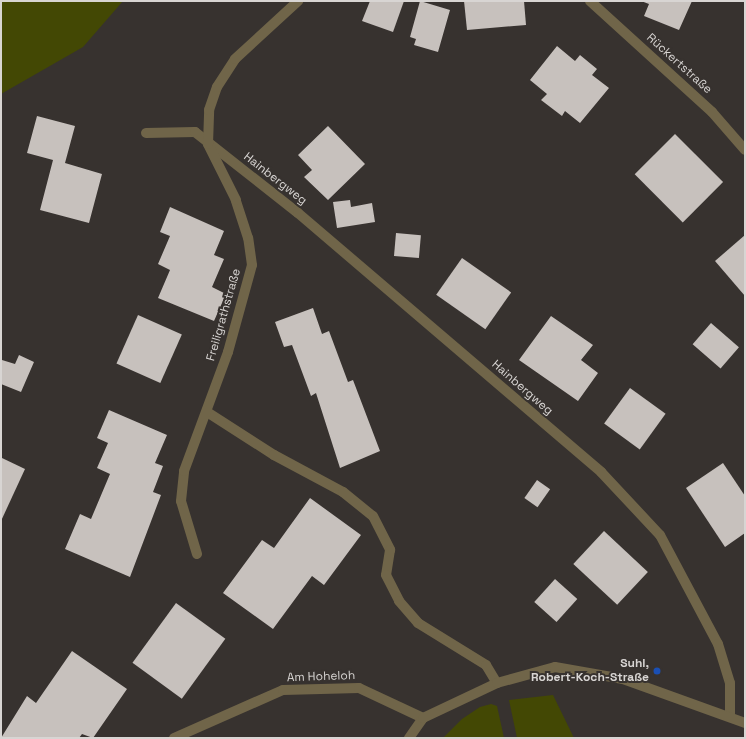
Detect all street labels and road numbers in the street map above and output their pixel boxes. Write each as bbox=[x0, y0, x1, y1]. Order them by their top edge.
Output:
street label: Rückertstraße bbox=[643, 31, 715, 97]
street label: Hainbergweg bbox=[241, 150, 309, 208]
street label: Freiligrathstraße bbox=[204, 267, 244, 363]
street label: Hainbergweg bbox=[489, 358, 555, 418]
street label: Am Hoheloh bbox=[287, 669, 355, 685]

